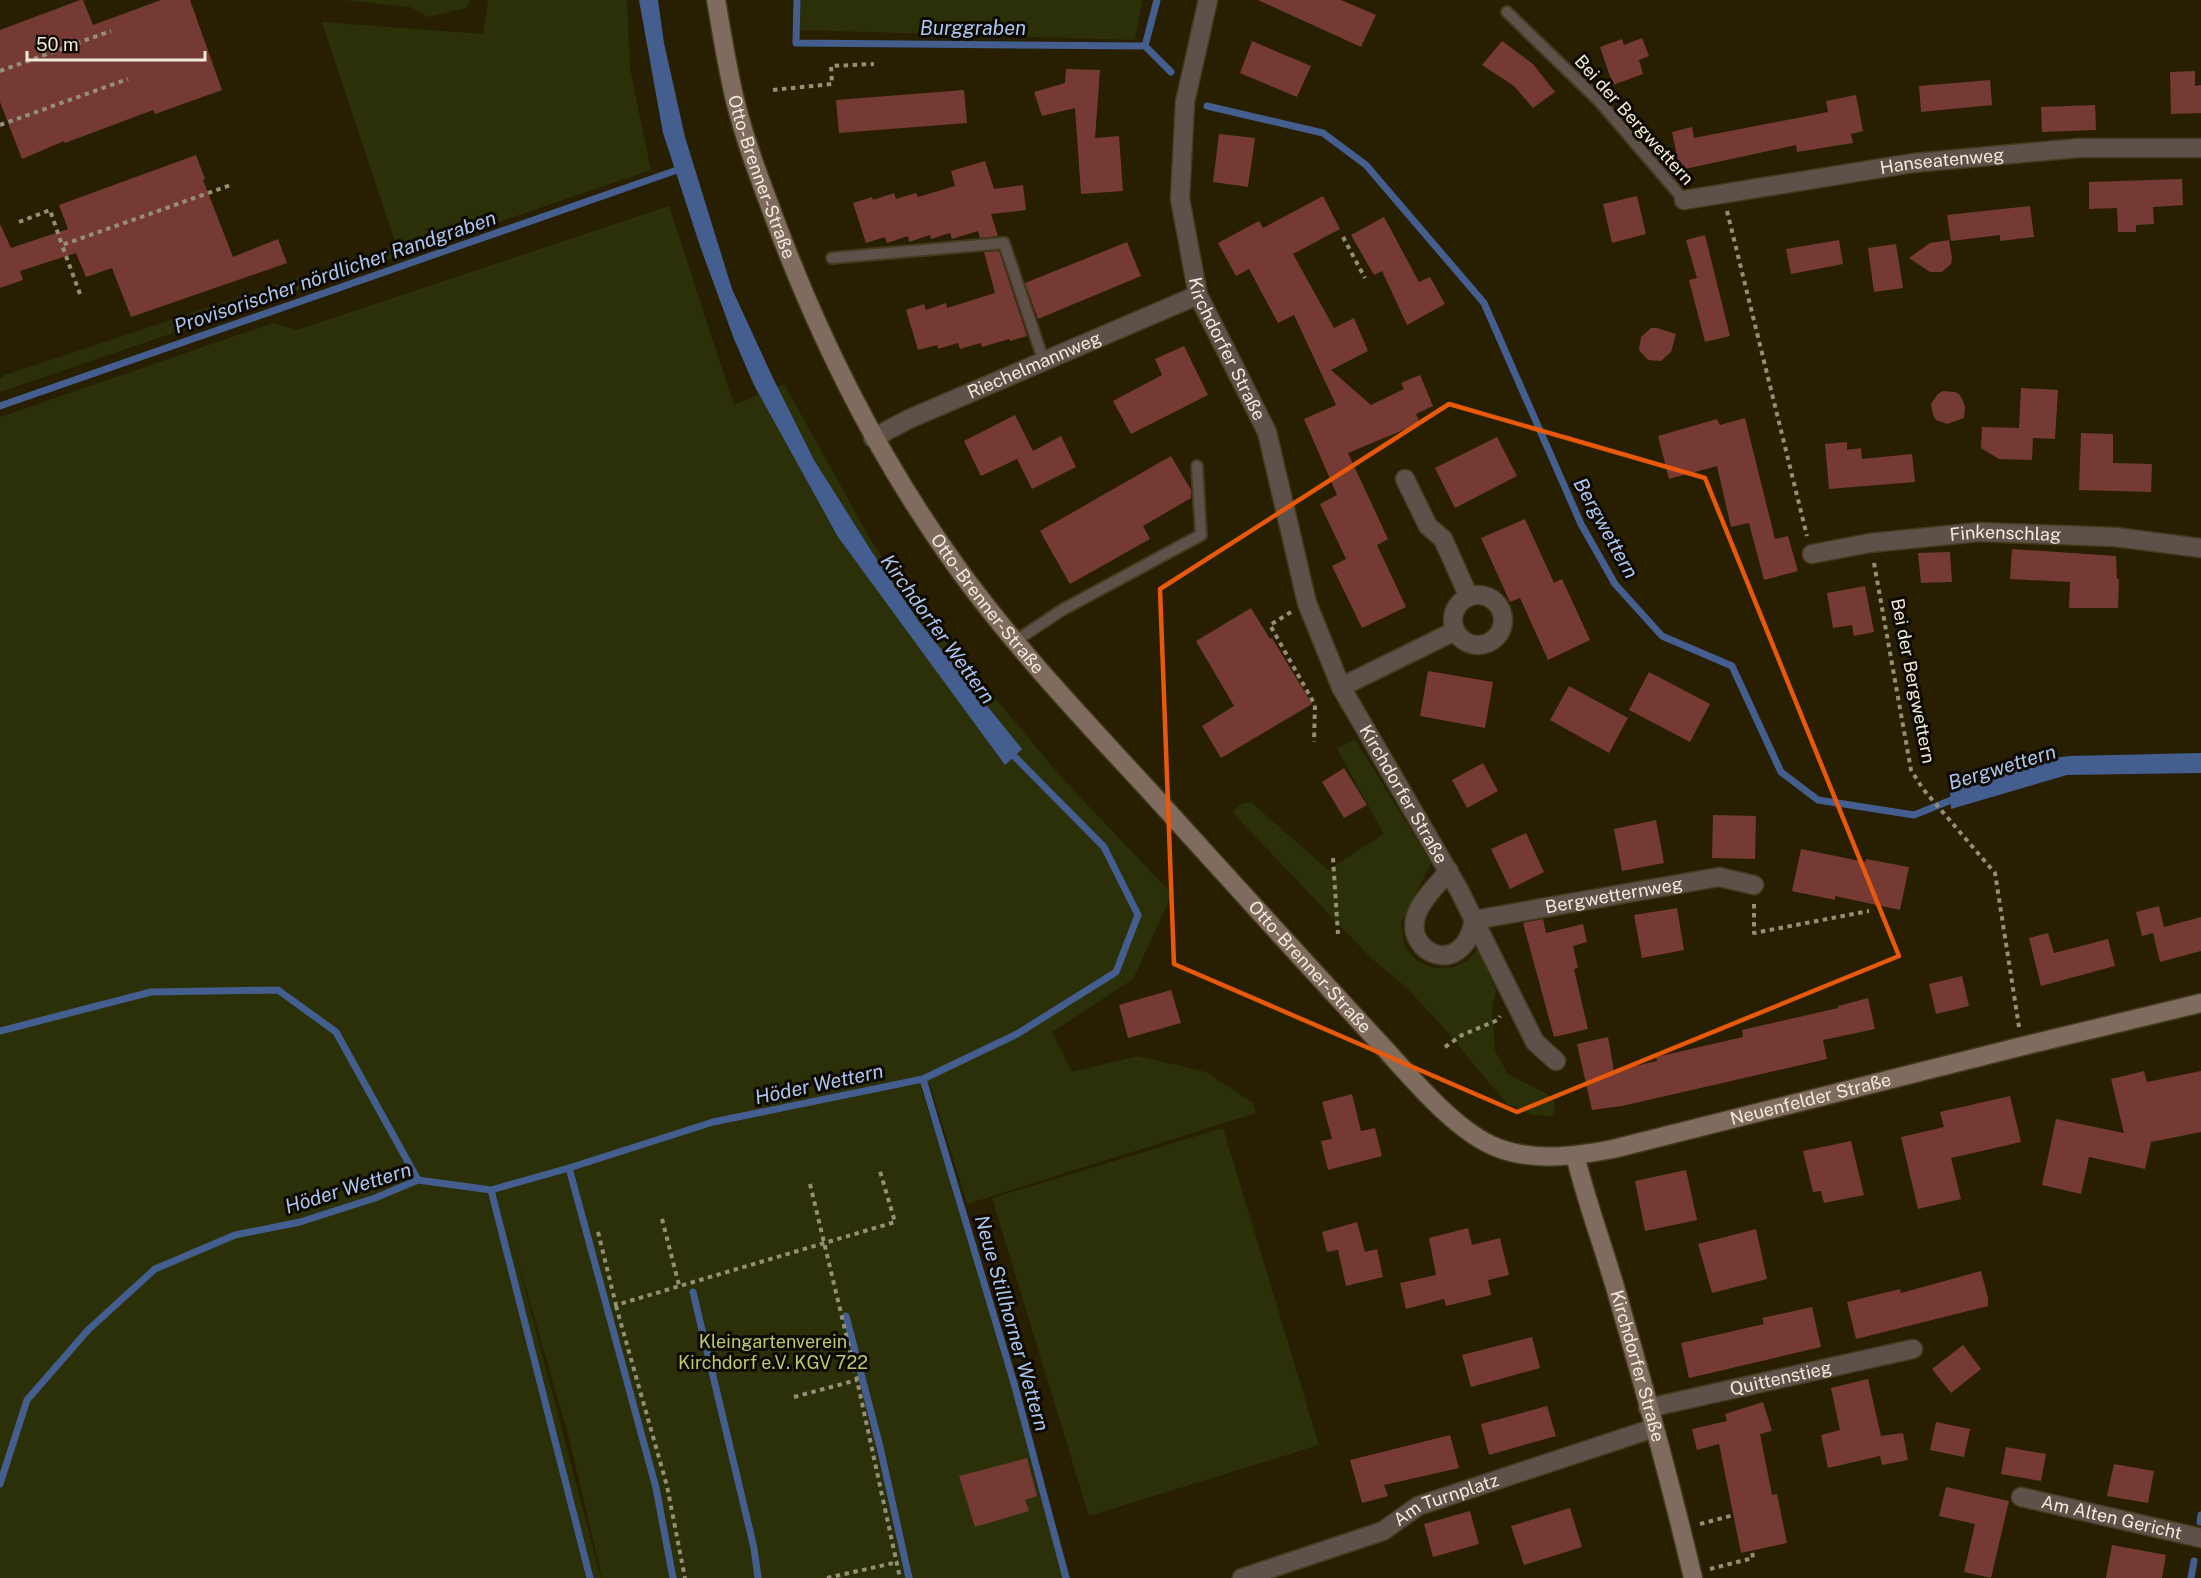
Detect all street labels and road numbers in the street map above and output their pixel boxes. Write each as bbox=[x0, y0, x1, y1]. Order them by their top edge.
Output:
street label: Bei der Bergwettern bbox=[1570, 50, 1698, 189]
street label: Otto-Brenner-Straße bbox=[724, 93, 800, 262]
street label: Hanseatenweg bbox=[1878, 144, 2005, 178]
street label: Kirchdorfer Straße bbox=[1185, 275, 1270, 424]
street label: Riechelmannweg bbox=[964, 327, 1104, 403]
street label: Finkenschlag bbox=[1949, 521, 2062, 545]
street label: Otto-Brenner-Straße bbox=[927, 529, 1049, 678]
street label: Bei der Bergwettern bbox=[1887, 597, 1940, 765]
street label: Kirchdorfer Straße bbox=[1355, 721, 1452, 867]
street label: Bergwetternweg bbox=[1543, 873, 1684, 917]
street label: Otto-Brenner-Straße bbox=[1244, 896, 1376, 1037]
street label: Neuenfelder Straße bbox=[1728, 1069, 1893, 1129]
street label: Kirchdorfer Straße bbox=[1606, 1287, 1669, 1444]
street label: Quittenstieg bbox=[1728, 1356, 1834, 1399]
street label: Am Turnplatz bbox=[1389, 1469, 1501, 1530]
street label: Am Alten Gericht bbox=[2039, 1491, 2184, 1543]

